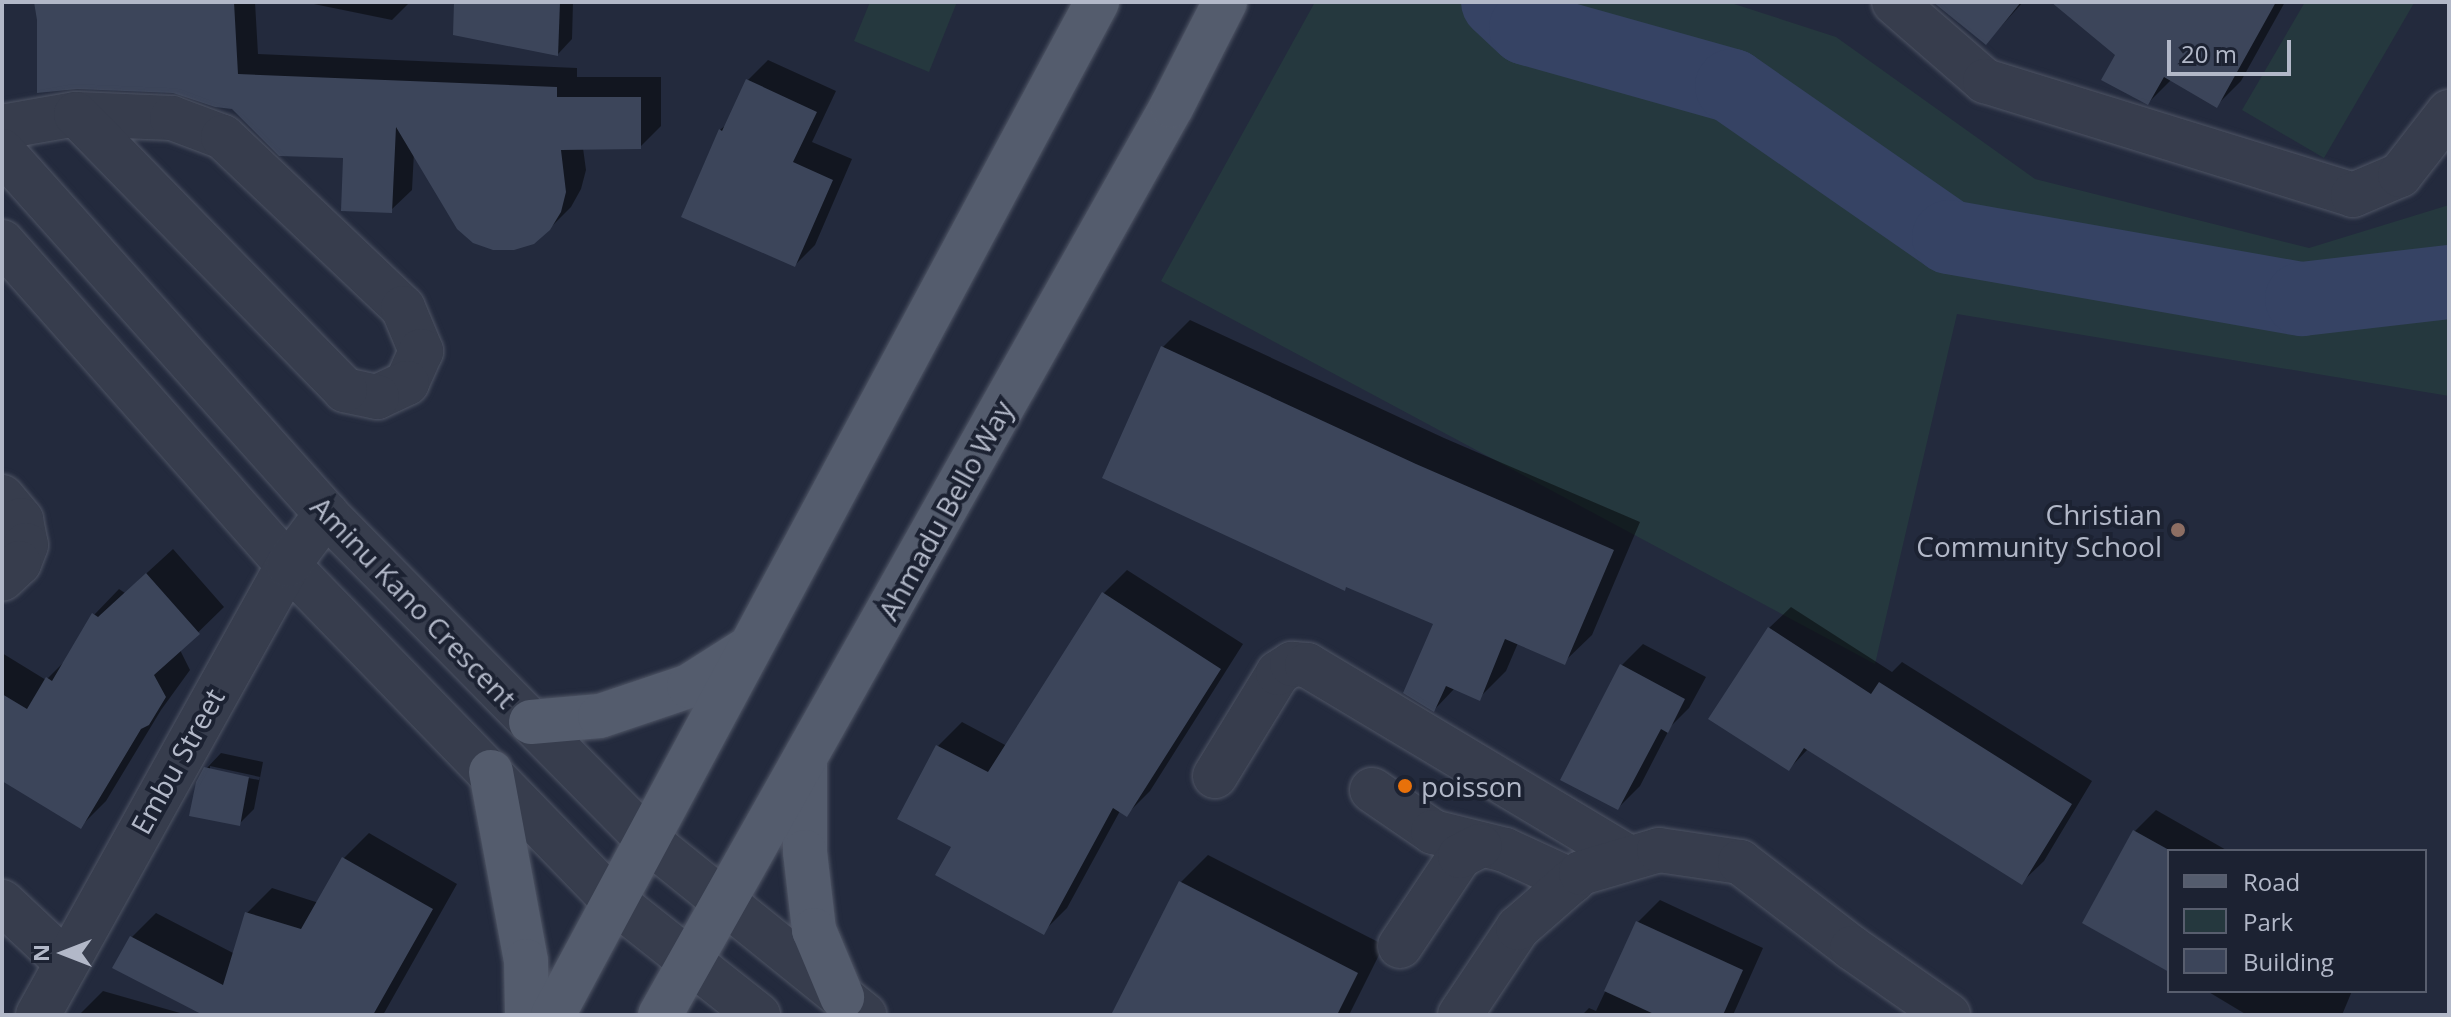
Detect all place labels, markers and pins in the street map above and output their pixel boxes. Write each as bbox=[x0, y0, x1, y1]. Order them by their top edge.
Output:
place label: Christian Community School bbox=[1916, 497, 2162, 563]
marker: Christian Community School bbox=[2169, 521, 2187, 539]
place label: poisson bbox=[1421, 769, 1523, 803]
marker: poisson bbox=[1396, 777, 1414, 795]

